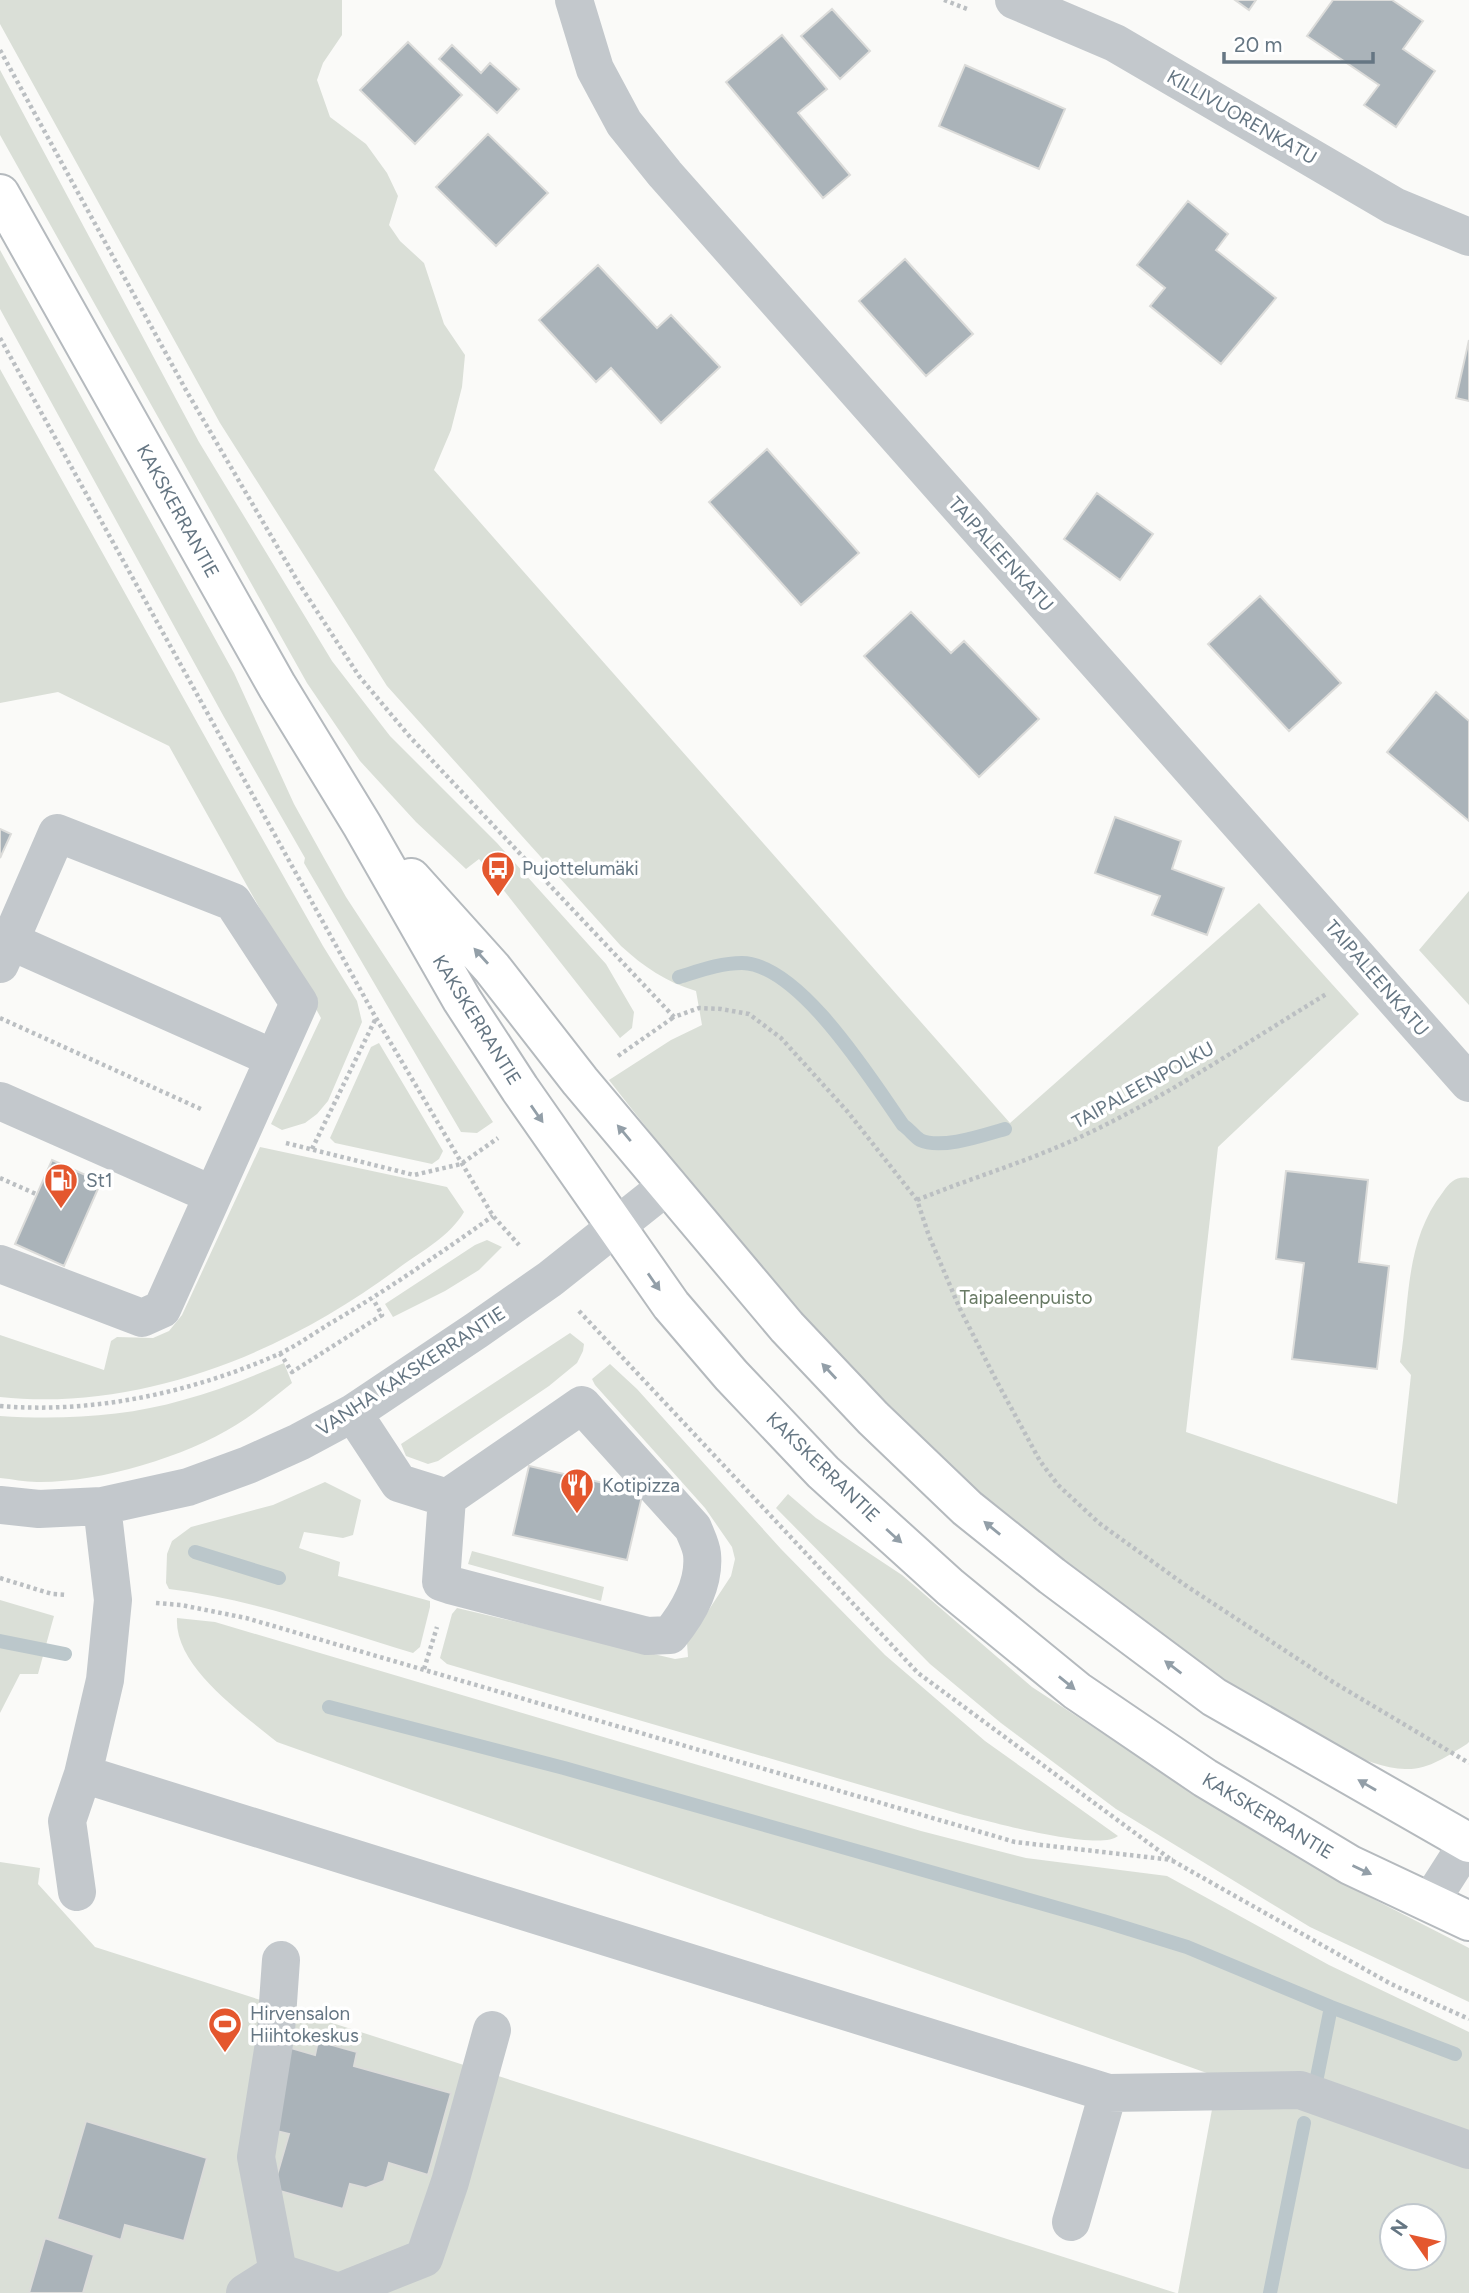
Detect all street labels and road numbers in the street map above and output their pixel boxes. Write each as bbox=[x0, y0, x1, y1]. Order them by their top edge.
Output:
street label: KILLIVUORENKATU bbox=[1163, 65, 1321, 169]
street label: KAKSKERRANTIE bbox=[132, 440, 224, 582]
street label: TAIPALEENKATU bbox=[944, 492, 1058, 616]
street label: TAIPALEENKATU bbox=[1320, 915, 1434, 1041]
street label: KAKSKERRANTIE bbox=[428, 951, 526, 1089]
street label: TAIPALEENPOLKU bbox=[1068, 1036, 1218, 1134]
street label: VANHA KAKSKERRANTIE bbox=[312, 1301, 510, 1441]
street label: KAKSKERRANTIE bbox=[761, 1407, 885, 1527]
street label: KAKSKERRANTIE bbox=[1198, 1768, 1338, 1864]

